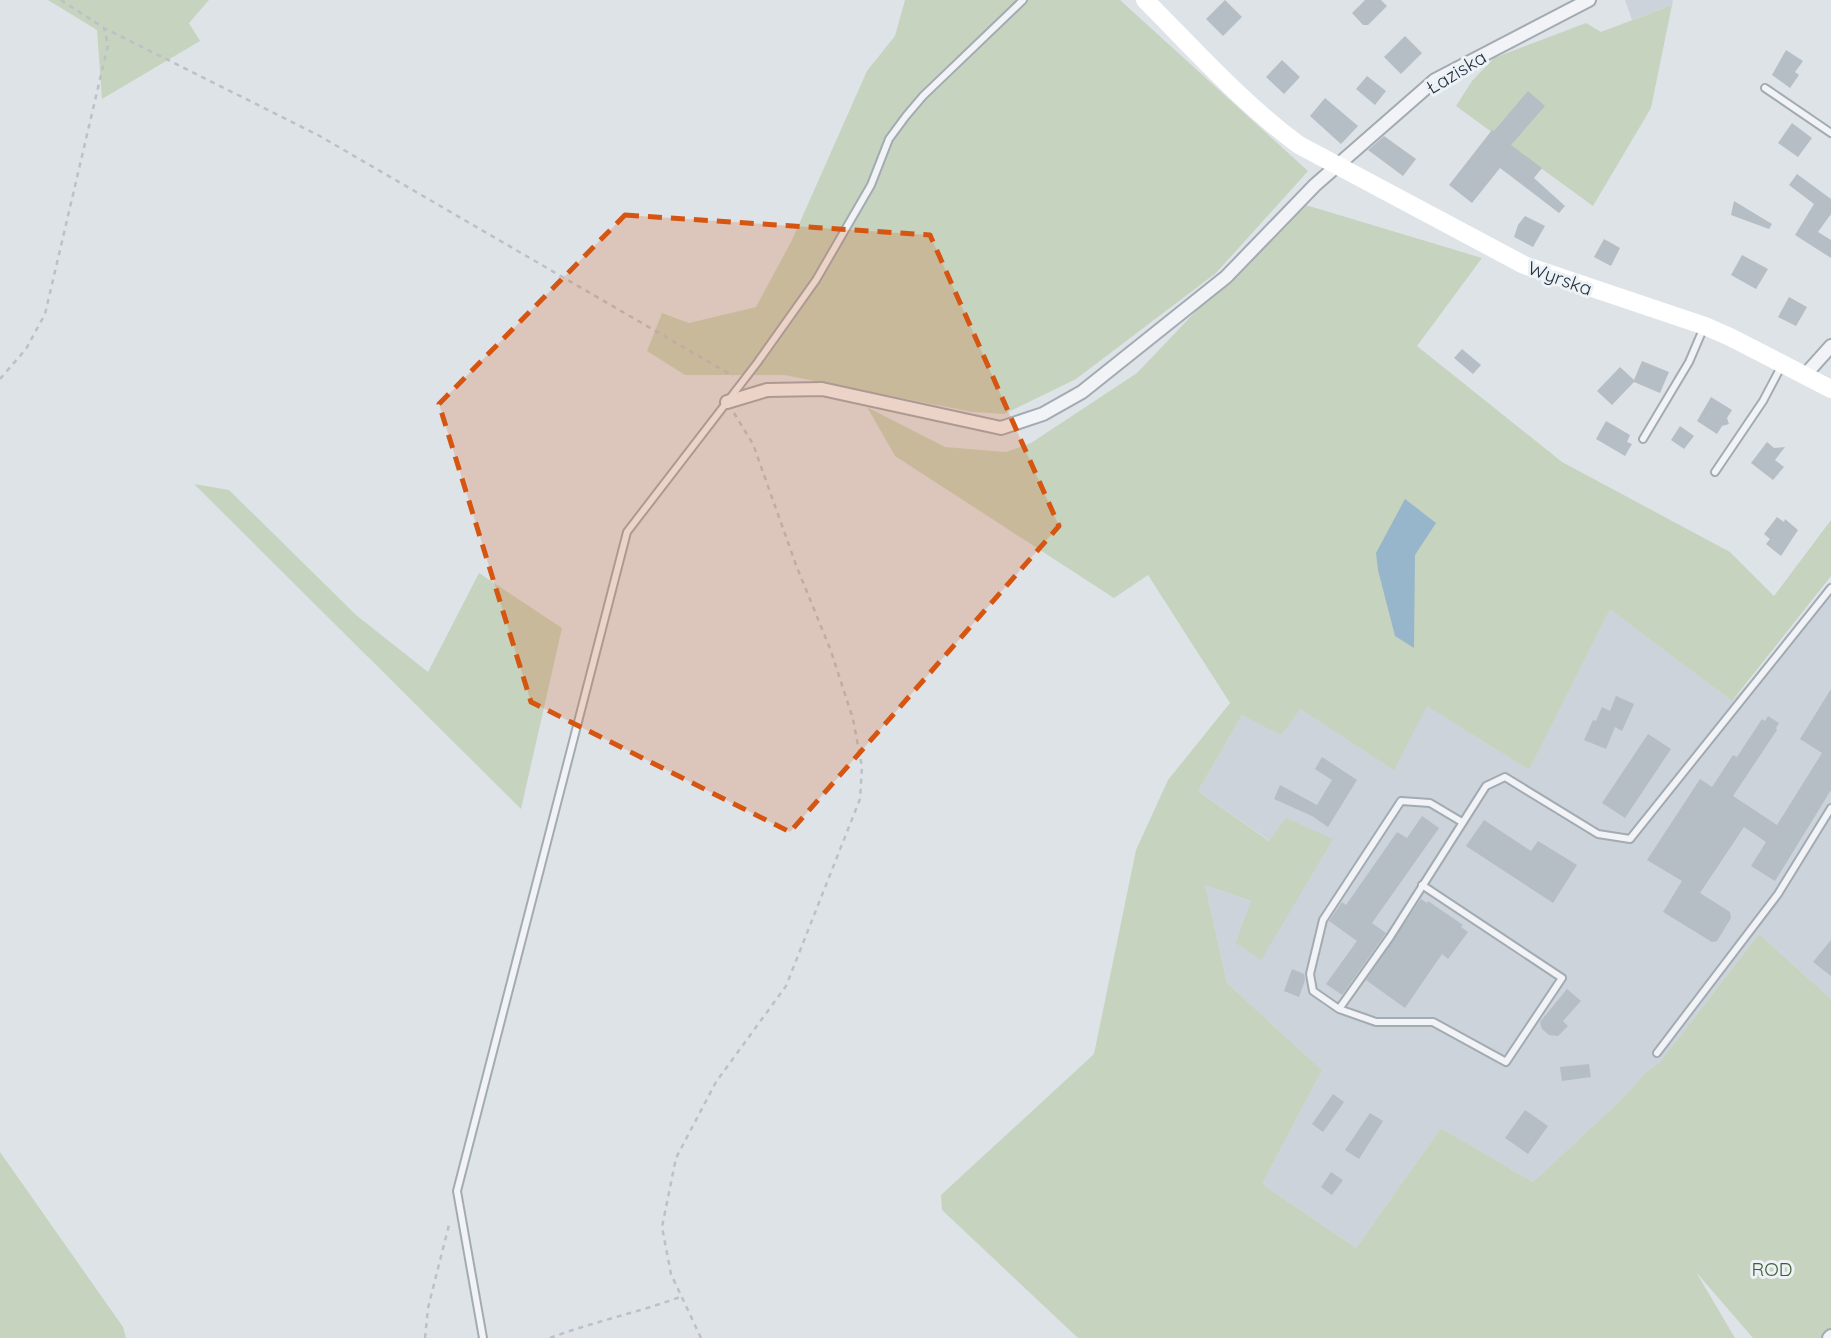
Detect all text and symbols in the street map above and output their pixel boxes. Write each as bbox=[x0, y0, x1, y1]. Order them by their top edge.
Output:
street label: Łaziska bbox=[1421, 45, 1491, 99]
street label: Wyrska bbox=[1524, 255, 1596, 301]
park label: ROD bbox=[1752, 1257, 1792, 1281]

